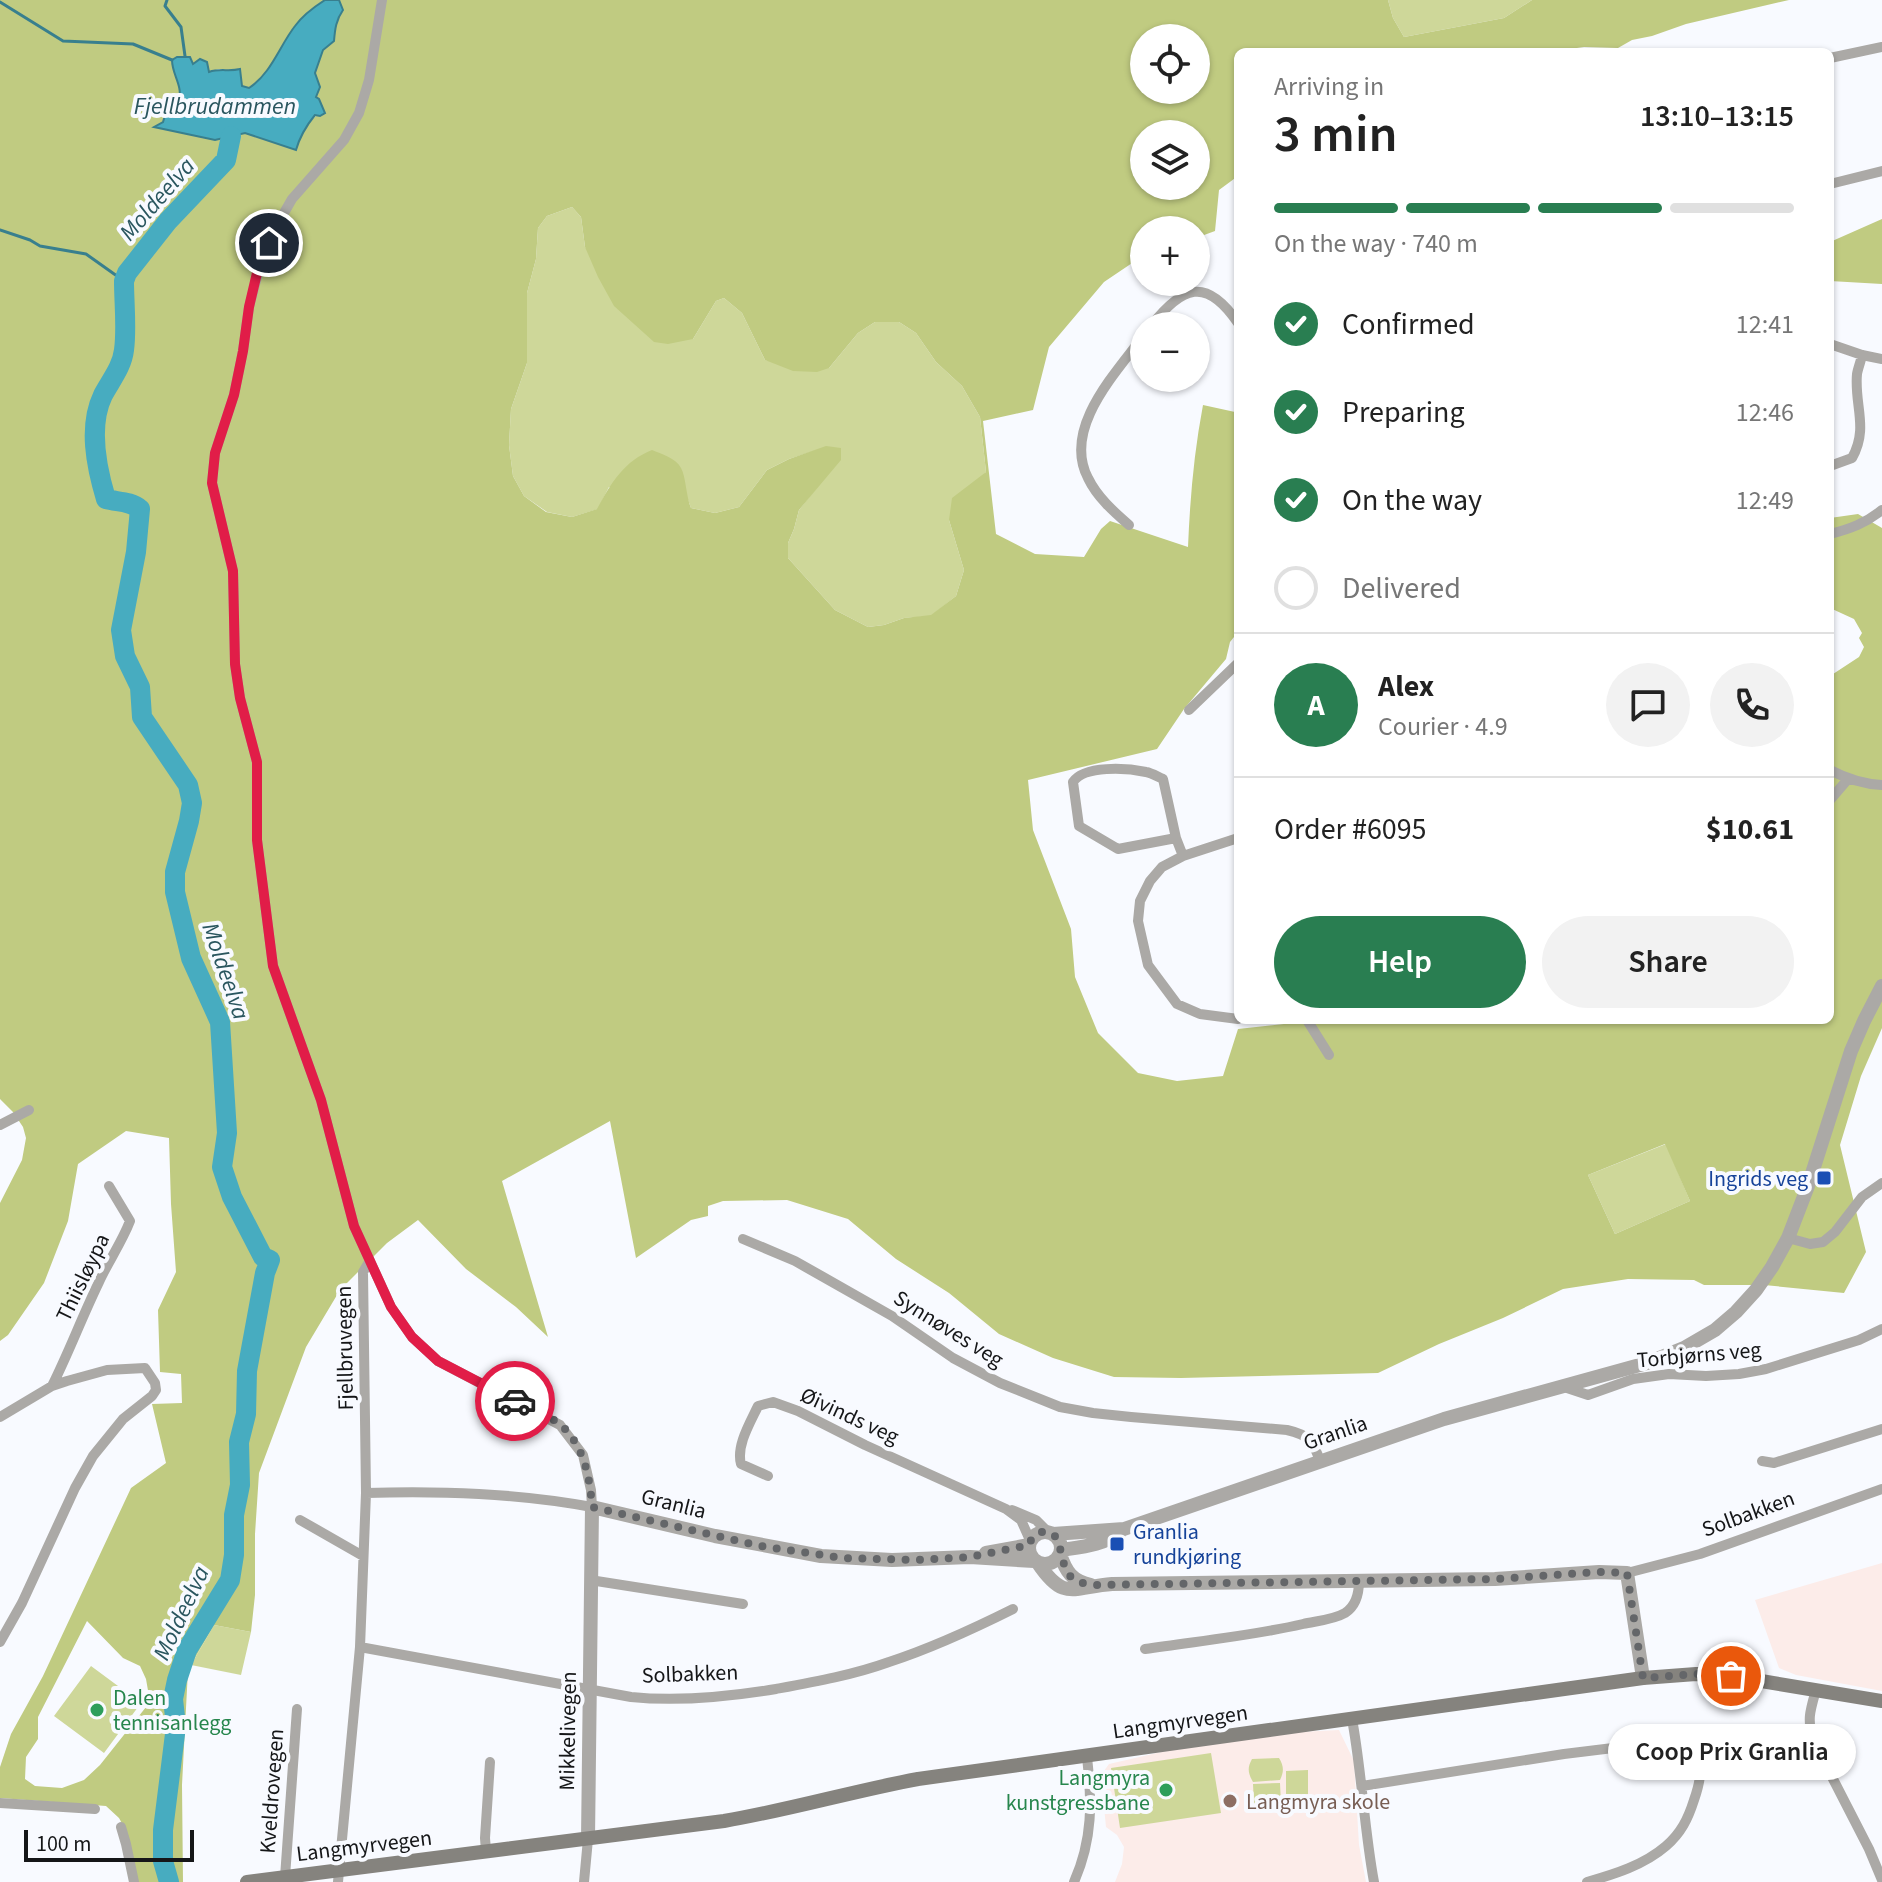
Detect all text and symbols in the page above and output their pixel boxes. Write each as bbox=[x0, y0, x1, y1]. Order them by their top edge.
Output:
map controls bbox=[1130, 24, 1210, 392]
button: locate bbox=[1130, 24, 1210, 104]
text: Arriving in bbox=[1274, 68, 1384, 105]
water label: Fjellbrudammen bbox=[134, 89, 296, 124]
text: 13:10–13:15 bbox=[1640, 95, 1794, 138]
text: 3 min bbox=[1274, 98, 1398, 172]
button: layers bbox=[1130, 120, 1210, 200]
water label: Moldeelva bbox=[111, 150, 204, 249]
pin bbox=[235, 209, 303, 277]
button: + bbox=[1130, 216, 1210, 296]
icon: home bbox=[247, 221, 291, 265]
text: On the way · 740 m bbox=[1274, 225, 1478, 262]
icon: check bbox=[1274, 302, 1318, 346]
text: Confirmed bbox=[1342, 303, 1475, 346]
text: 12:41 bbox=[1736, 306, 1794, 343]
button: − bbox=[1130, 312, 1210, 392]
icon: check bbox=[1274, 390, 1318, 434]
text: Preparing bbox=[1342, 391, 1465, 434]
text: 12:46 bbox=[1736, 394, 1794, 431]
icon: check bbox=[1274, 478, 1318, 522]
text: On the way bbox=[1342, 479, 1482, 522]
text: 12:49 bbox=[1736, 482, 1794, 519]
text: Delivered bbox=[1342, 567, 1461, 610]
button: chat bbox=[1606, 663, 1690, 747]
button: phone bbox=[1710, 663, 1794, 747]
text: Alex bbox=[1378, 665, 1434, 708]
text: A bbox=[1307, 684, 1325, 727]
text: Courier · 4.9 bbox=[1378, 708, 1508, 745]
text: Order #6095 bbox=[1274, 808, 1427, 851]
text: $10.61 bbox=[1706, 808, 1794, 851]
button: Help bbox=[1274, 916, 1526, 1008]
button: Share bbox=[1542, 916, 1794, 1008]
water label: Moldeelva bbox=[193, 918, 258, 1025]
place label: Ingrids veg bbox=[1708, 1163, 1808, 1195]
marker: Ingrids veg bbox=[1815, 1169, 1833, 1187]
street label: Thiisløypa bbox=[48, 1228, 118, 1327]
street label: Synnøves veg bbox=[887, 1282, 1010, 1375]
street label: Fjellbruvegen bbox=[328, 1285, 362, 1411]
street label: Torbjørns veg bbox=[1636, 1334, 1763, 1376]
courier bbox=[475, 1361, 555, 1441]
icon: car bbox=[493, 1379, 537, 1423]
street label: Øivinds veg bbox=[795, 1379, 904, 1453]
street label: Granlia bbox=[1299, 1407, 1372, 1459]
street label: Granlia bbox=[638, 1480, 710, 1527]
street label: Solbakken bbox=[1698, 1482, 1799, 1545]
place label: Granlia rundkjøring bbox=[1133, 1516, 1241, 1573]
marker: Granlia rundkjøring bbox=[1108, 1535, 1126, 1553]
water label: Moldeelva bbox=[144, 1560, 219, 1666]
pin bbox=[1697, 1642, 1765, 1710]
icon: bag bbox=[1709, 1654, 1753, 1698]
street label: Solbakken bbox=[641, 1656, 739, 1692]
street label: Mikkelivegen bbox=[551, 1671, 585, 1791]
place label: Dalen tennisanlegg bbox=[113, 1682, 231, 1739]
street label: Langmyrvegen bbox=[1110, 1697, 1250, 1747]
marker: Dalen tennisanlegg bbox=[88, 1701, 106, 1719]
callout: Coop Prix Granlia bbox=[1607, 1724, 1855, 1780]
street label: Kveldrovegen bbox=[252, 1728, 292, 1855]
text: Coop Prix Granlia bbox=[1635, 1733, 1829, 1770]
place label: Langmyra kunstgressbane bbox=[1006, 1762, 1150, 1819]
marker: Langmyra kunstgressbane bbox=[1157, 1781, 1175, 1799]
place label: Langmyra skole bbox=[1246, 1786, 1390, 1818]
marker: Langmyra skole bbox=[1221, 1792, 1239, 1810]
street label: Langmyrvegen bbox=[295, 1822, 434, 1870]
scale bar bbox=[24, 1826, 194, 1862]
text: 100 m bbox=[36, 1828, 91, 1860]

